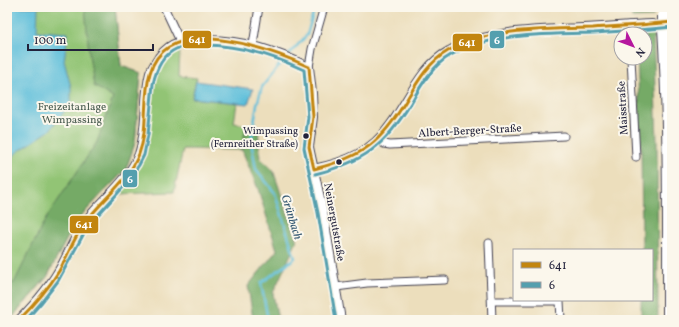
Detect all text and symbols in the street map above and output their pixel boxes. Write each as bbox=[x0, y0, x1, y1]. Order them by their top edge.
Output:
scale bar bbox=[28, 26, 153, 52]
north arrow bbox=[613, 26, 653, 66]
line badge: 641 bbox=[182, 30, 212, 49]
line badge: 6 bbox=[489, 30, 505, 49]
text: 100 m bbox=[34, 33, 67, 49]
text: 641 bbox=[189, 33, 205, 48]
line badge: 641 bbox=[452, 33, 483, 52]
text: 6 bbox=[494, 34, 500, 49]
text: 641 bbox=[459, 36, 475, 51]
text: N bbox=[631, 44, 648, 60]
street label: Maisstraße bbox=[615, 80, 632, 135]
park label: Freizeitanlage Wimpassing bbox=[38, 100, 106, 128]
street label: Albert-Berger-Straße bbox=[418, 121, 522, 142]
place label: Wimpassing (Fernreither Straße) bbox=[211, 124, 298, 151]
marker: Wimpassing (Fernreither Straße) bbox=[301, 131, 311, 141]
unlabelled marker bbox=[334, 157, 344, 167]
line badge: 6 bbox=[122, 169, 138, 188]
text: 6 bbox=[127, 173, 133, 188]
street label: Neinergutstraße bbox=[319, 182, 348, 263]
water label: Grünbach bbox=[277, 193, 305, 242]
line badge: 641 bbox=[69, 215, 99, 234]
text: 641 bbox=[76, 218, 92, 233]
legend bbox=[513, 249, 653, 301]
text: 641 bbox=[549, 258, 567, 274]
text: 6 bbox=[549, 278, 555, 294]

